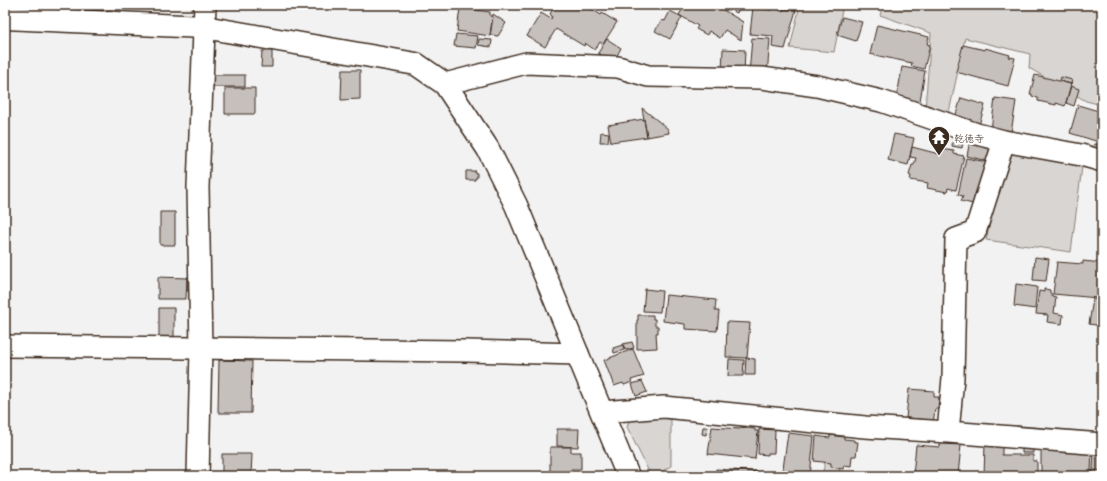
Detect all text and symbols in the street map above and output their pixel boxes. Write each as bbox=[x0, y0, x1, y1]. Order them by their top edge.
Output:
temple icon: 乾徳寺 bbox=[926, 124, 952, 157]
place label: 乾徳寺 bbox=[954, 130, 984, 145]

